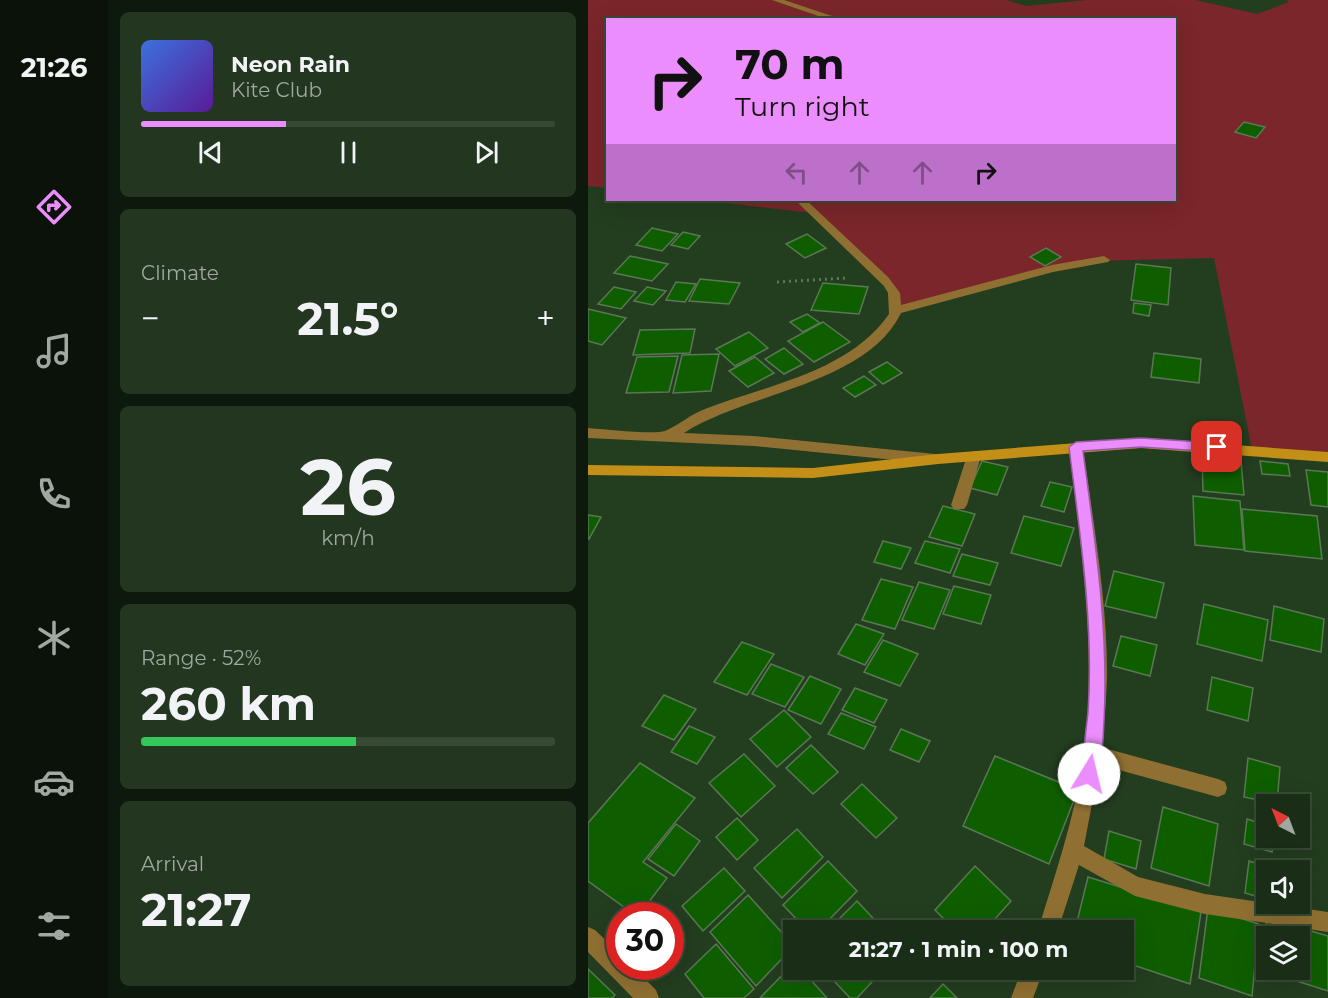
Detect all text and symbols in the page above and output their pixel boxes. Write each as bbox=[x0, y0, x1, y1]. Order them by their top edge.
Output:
text: 70 m bbox=[735, 38, 845, 90]
icon: right bbox=[636, 42, 714, 120]
text: 21:26 bbox=[21, 51, 87, 84]
text: Neon Rain bbox=[231, 51, 350, 78]
text: Kite Club bbox=[231, 78, 322, 102]
text: Turn right bbox=[735, 90, 870, 123]
icon: previous bbox=[194, 136, 227, 169]
icon: pause bbox=[332, 136, 365, 169]
icon: next bbox=[470, 136, 503, 169]
icon: left bbox=[780, 156, 813, 189]
icon: ahead bbox=[843, 156, 876, 189]
icon: ahead bbox=[906, 156, 939, 189]
icon: right bbox=[969, 156, 1002, 189]
icon: directions bbox=[33, 186, 75, 228]
text: Climate bbox=[141, 261, 219, 285]
text: 21.5° bbox=[297, 291, 399, 346]
text: − bbox=[141, 298, 160, 338]
text: + bbox=[536, 298, 555, 338]
icon: music bbox=[33, 330, 75, 372]
pin bbox=[1191, 421, 1242, 472]
icon: arrive bbox=[1200, 430, 1233, 463]
text: 26 bbox=[300, 439, 396, 535]
icon: phone bbox=[33, 473, 75, 515]
text: km/h bbox=[321, 526, 375, 550]
icon: climate bbox=[33, 617, 75, 659]
text: Range · 52% bbox=[141, 646, 261, 670]
text: 260 km bbox=[141, 676, 316, 731]
position arrow bbox=[1057, 742, 1121, 806]
icon: car bbox=[33, 761, 75, 803]
north arrow bbox=[1256, 794, 1310, 848]
map controls bbox=[1256, 794, 1310, 980]
text: Arrival bbox=[141, 852, 204, 876]
button: sound bbox=[1256, 860, 1310, 914]
text: 21:27 bbox=[141, 882, 251, 937]
speed limit sign: 30 bbox=[606, 902, 684, 980]
icon: filters bbox=[33, 905, 75, 947]
button: layers bbox=[1256, 926, 1310, 980]
text: 21:27 · 1 min · 100 m bbox=[849, 936, 1068, 963]

